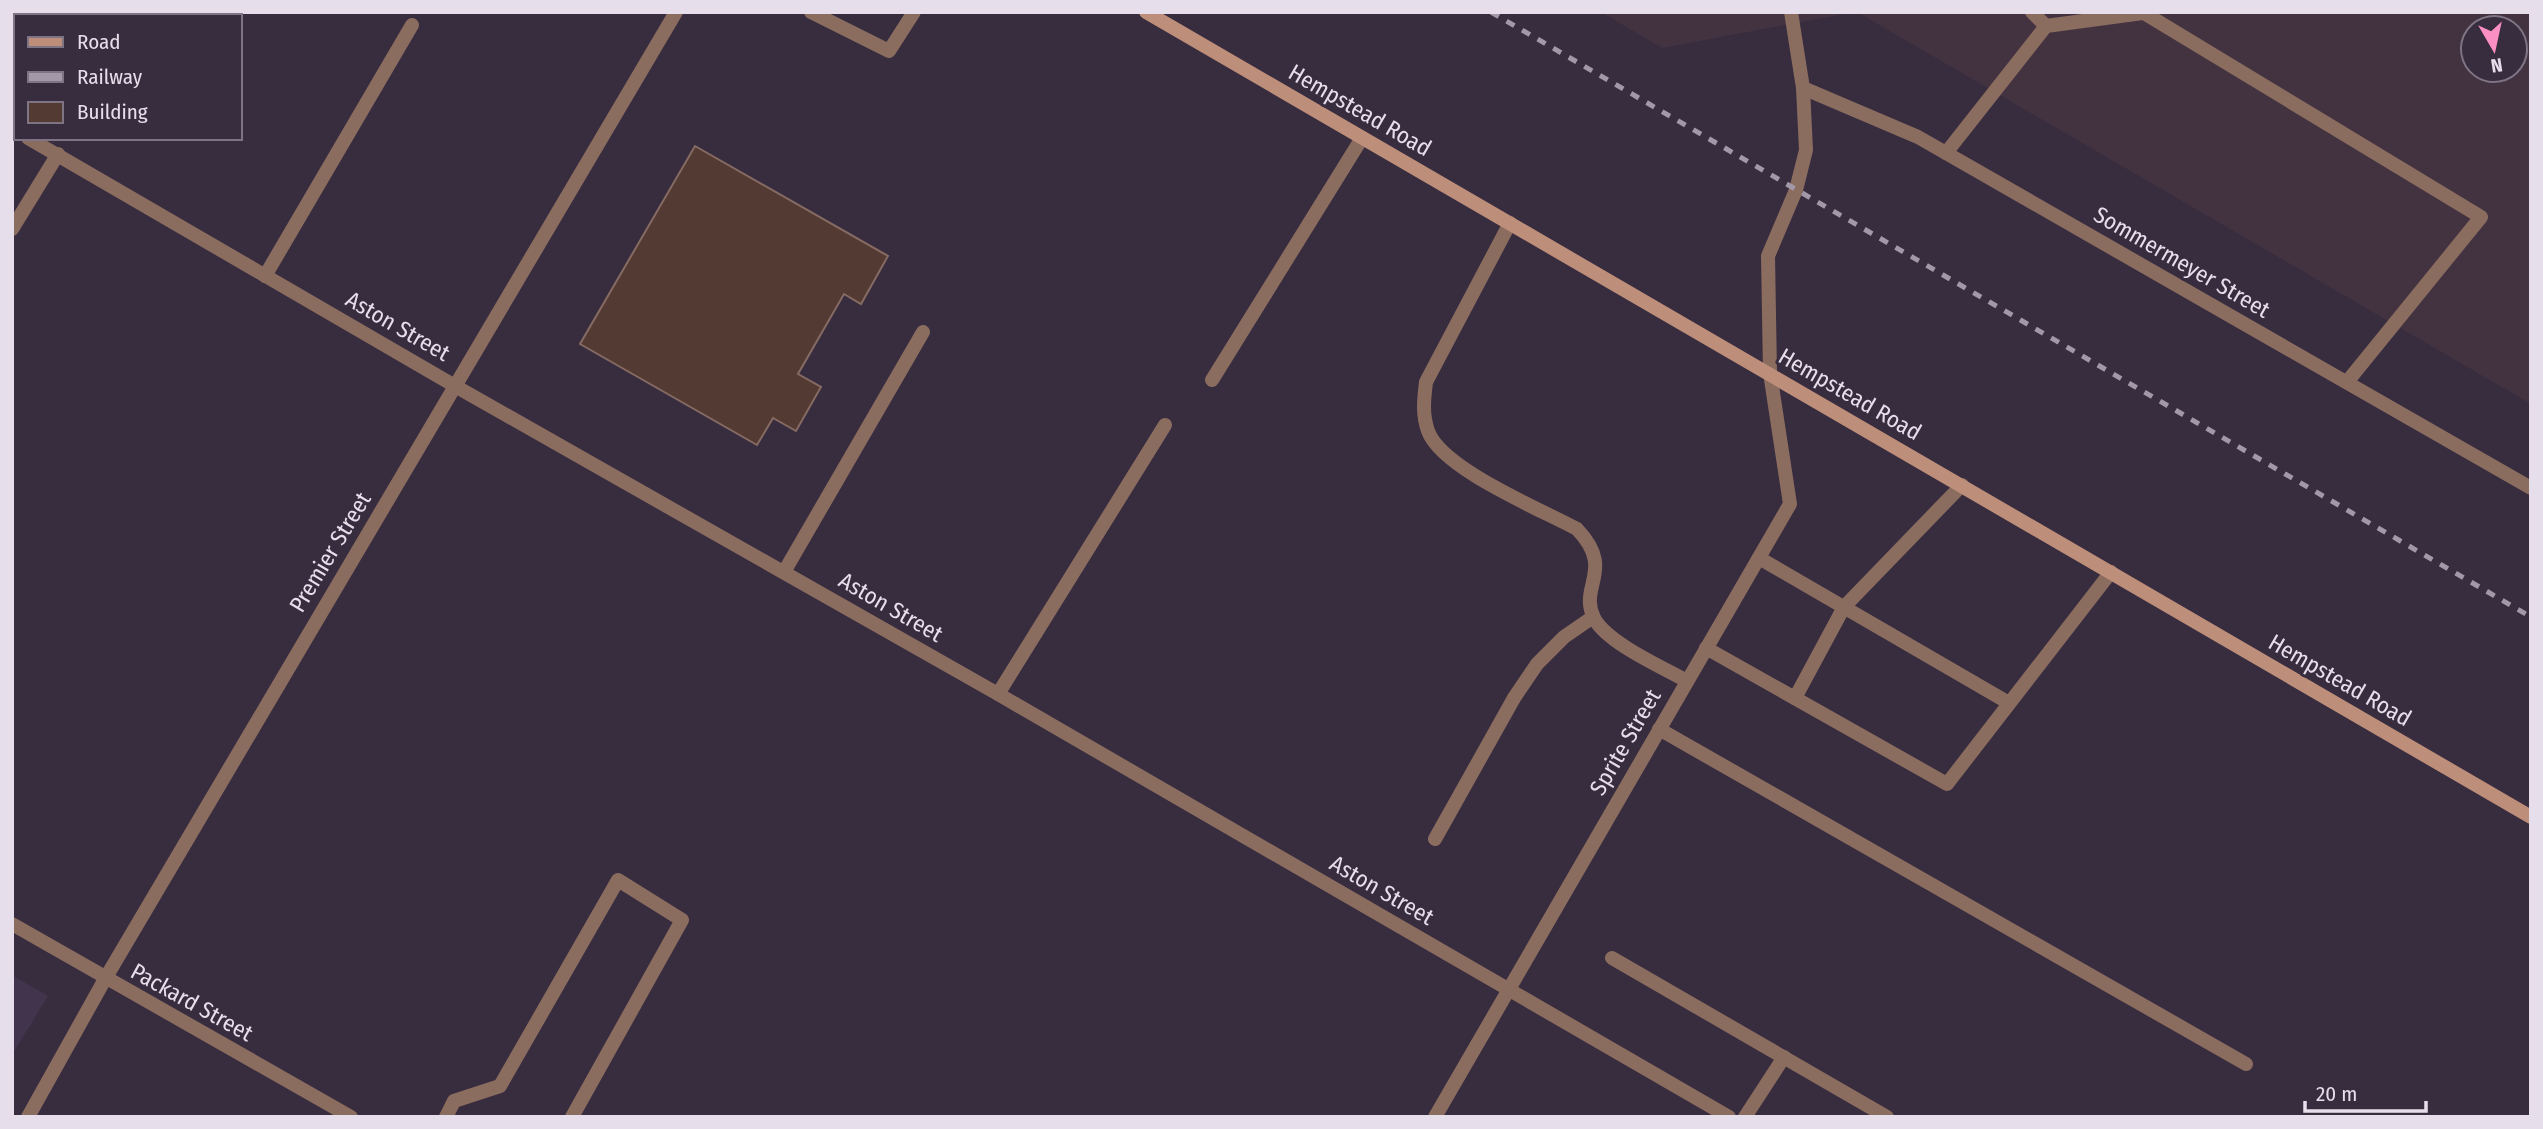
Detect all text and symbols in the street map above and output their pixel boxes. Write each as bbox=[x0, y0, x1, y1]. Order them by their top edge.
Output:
legend bbox=[14, 14, 242, 140]
north arrow bbox=[2459, 14, 2529, 84]
text: Road bbox=[77, 29, 121, 55]
text: N bbox=[2489, 53, 2504, 78]
street label: Hempstead Road bbox=[1284, 58, 1436, 162]
text: Railway bbox=[77, 64, 143, 90]
text: Building bbox=[77, 99, 148, 125]
street label: Sommermeyer Street bbox=[2089, 200, 2275, 324]
street label: Aston Street bbox=[341, 285, 455, 367]
street label: Hempstead Road bbox=[1774, 342, 1926, 446]
street label: Premier Street bbox=[283, 486, 377, 617]
street label: Aston Street bbox=[834, 566, 948, 648]
street label: Hempstead Road bbox=[2264, 628, 2416, 732]
street label: Sprite Street bbox=[1583, 684, 1667, 800]
street label: Aston Street bbox=[1325, 849, 1439, 931]
street label: Packard Street bbox=[126, 957, 258, 1047]
scale bar bbox=[2305, 1070, 2426, 1114]
text: 20 m bbox=[2316, 1081, 2357, 1107]

